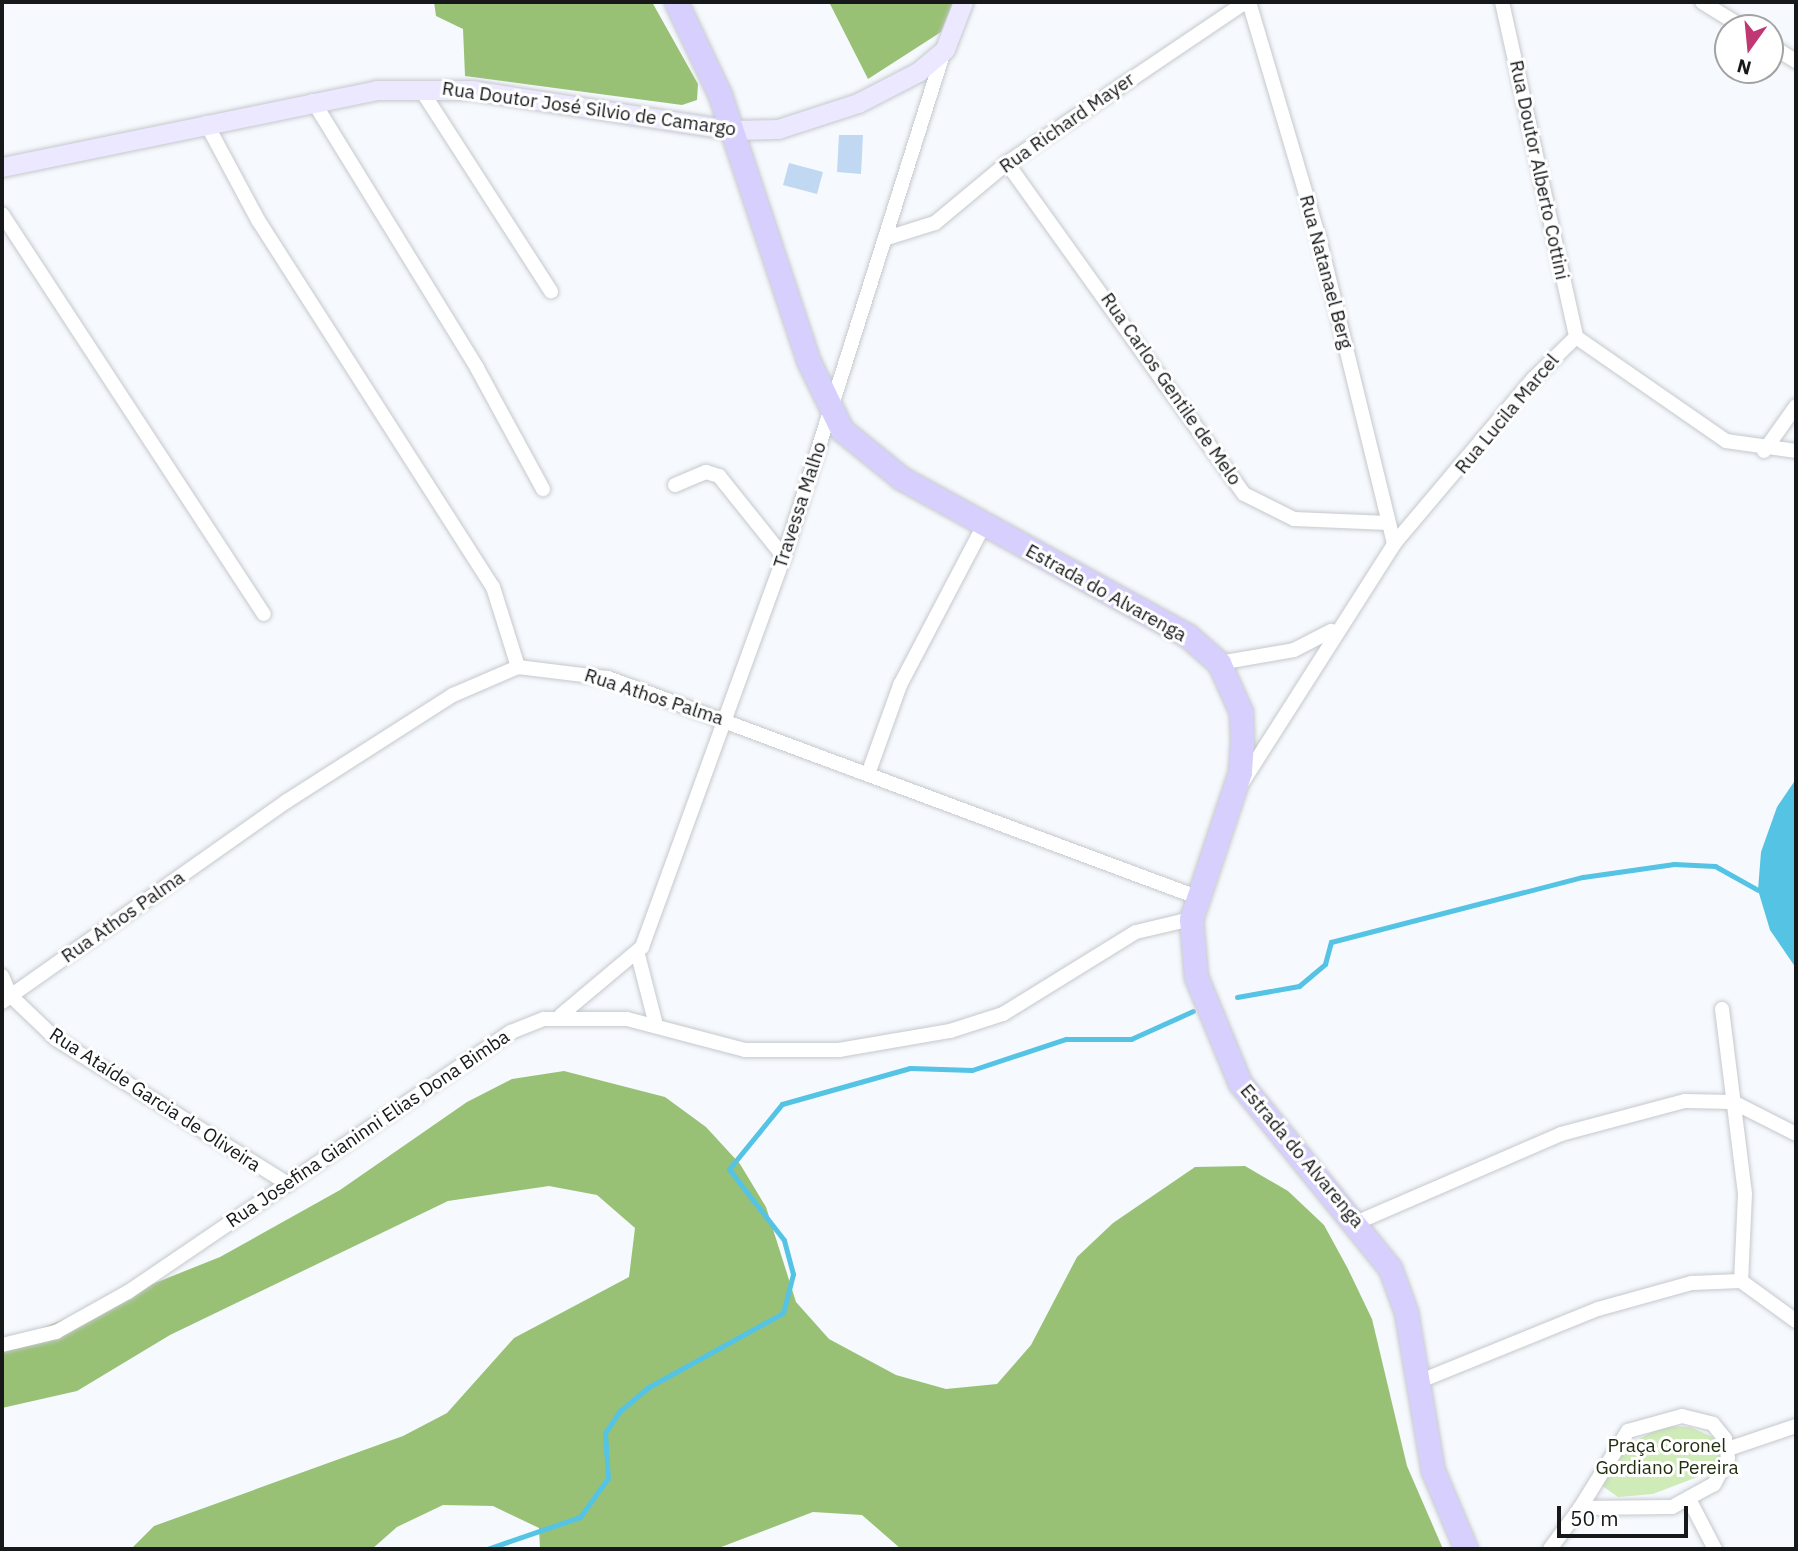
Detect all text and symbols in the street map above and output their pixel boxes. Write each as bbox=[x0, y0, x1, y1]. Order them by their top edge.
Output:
north arrow bbox=[1714, 14, 1784, 84]
text: N bbox=[1734, 54, 1754, 81]
street label: Rua Doutor Alberto Cottini bbox=[1505, 58, 1573, 282]
street label: Rua Richard Mayer bbox=[995, 68, 1139, 178]
street label: Rua Doutor José Silvio de Camargo bbox=[441, 77, 737, 141]
street label: Rua Natanael Berg bbox=[1294, 193, 1358, 351]
street label: Rua Carlos Gentile de Melo bbox=[1096, 288, 1246, 490]
street label: Rua Lucila Marcel bbox=[1450, 349, 1564, 479]
street label: Travessa Malho bbox=[769, 439, 831, 571]
street label: Estrada do Alvarenga bbox=[1022, 539, 1190, 647]
street label: Rua Athos Palma bbox=[582, 664, 726, 730]
street label: Rua Athos Palma bbox=[57, 866, 189, 968]
street label: Rua Ataíde Garcia de Oliveira bbox=[45, 1023, 265, 1177]
street label: Rua Josefina Gianinni Elias Dona Bimba bbox=[222, 1025, 514, 1233]
street label: Estrada do Alvarenga bbox=[1235, 1080, 1369, 1232]
park label: Praça Coronel Gordiano Pereira bbox=[1595, 1435, 1739, 1479]
scale bar bbox=[1560, 1492, 1691, 1536]
text: 50 m bbox=[1570, 1504, 1619, 1532]

